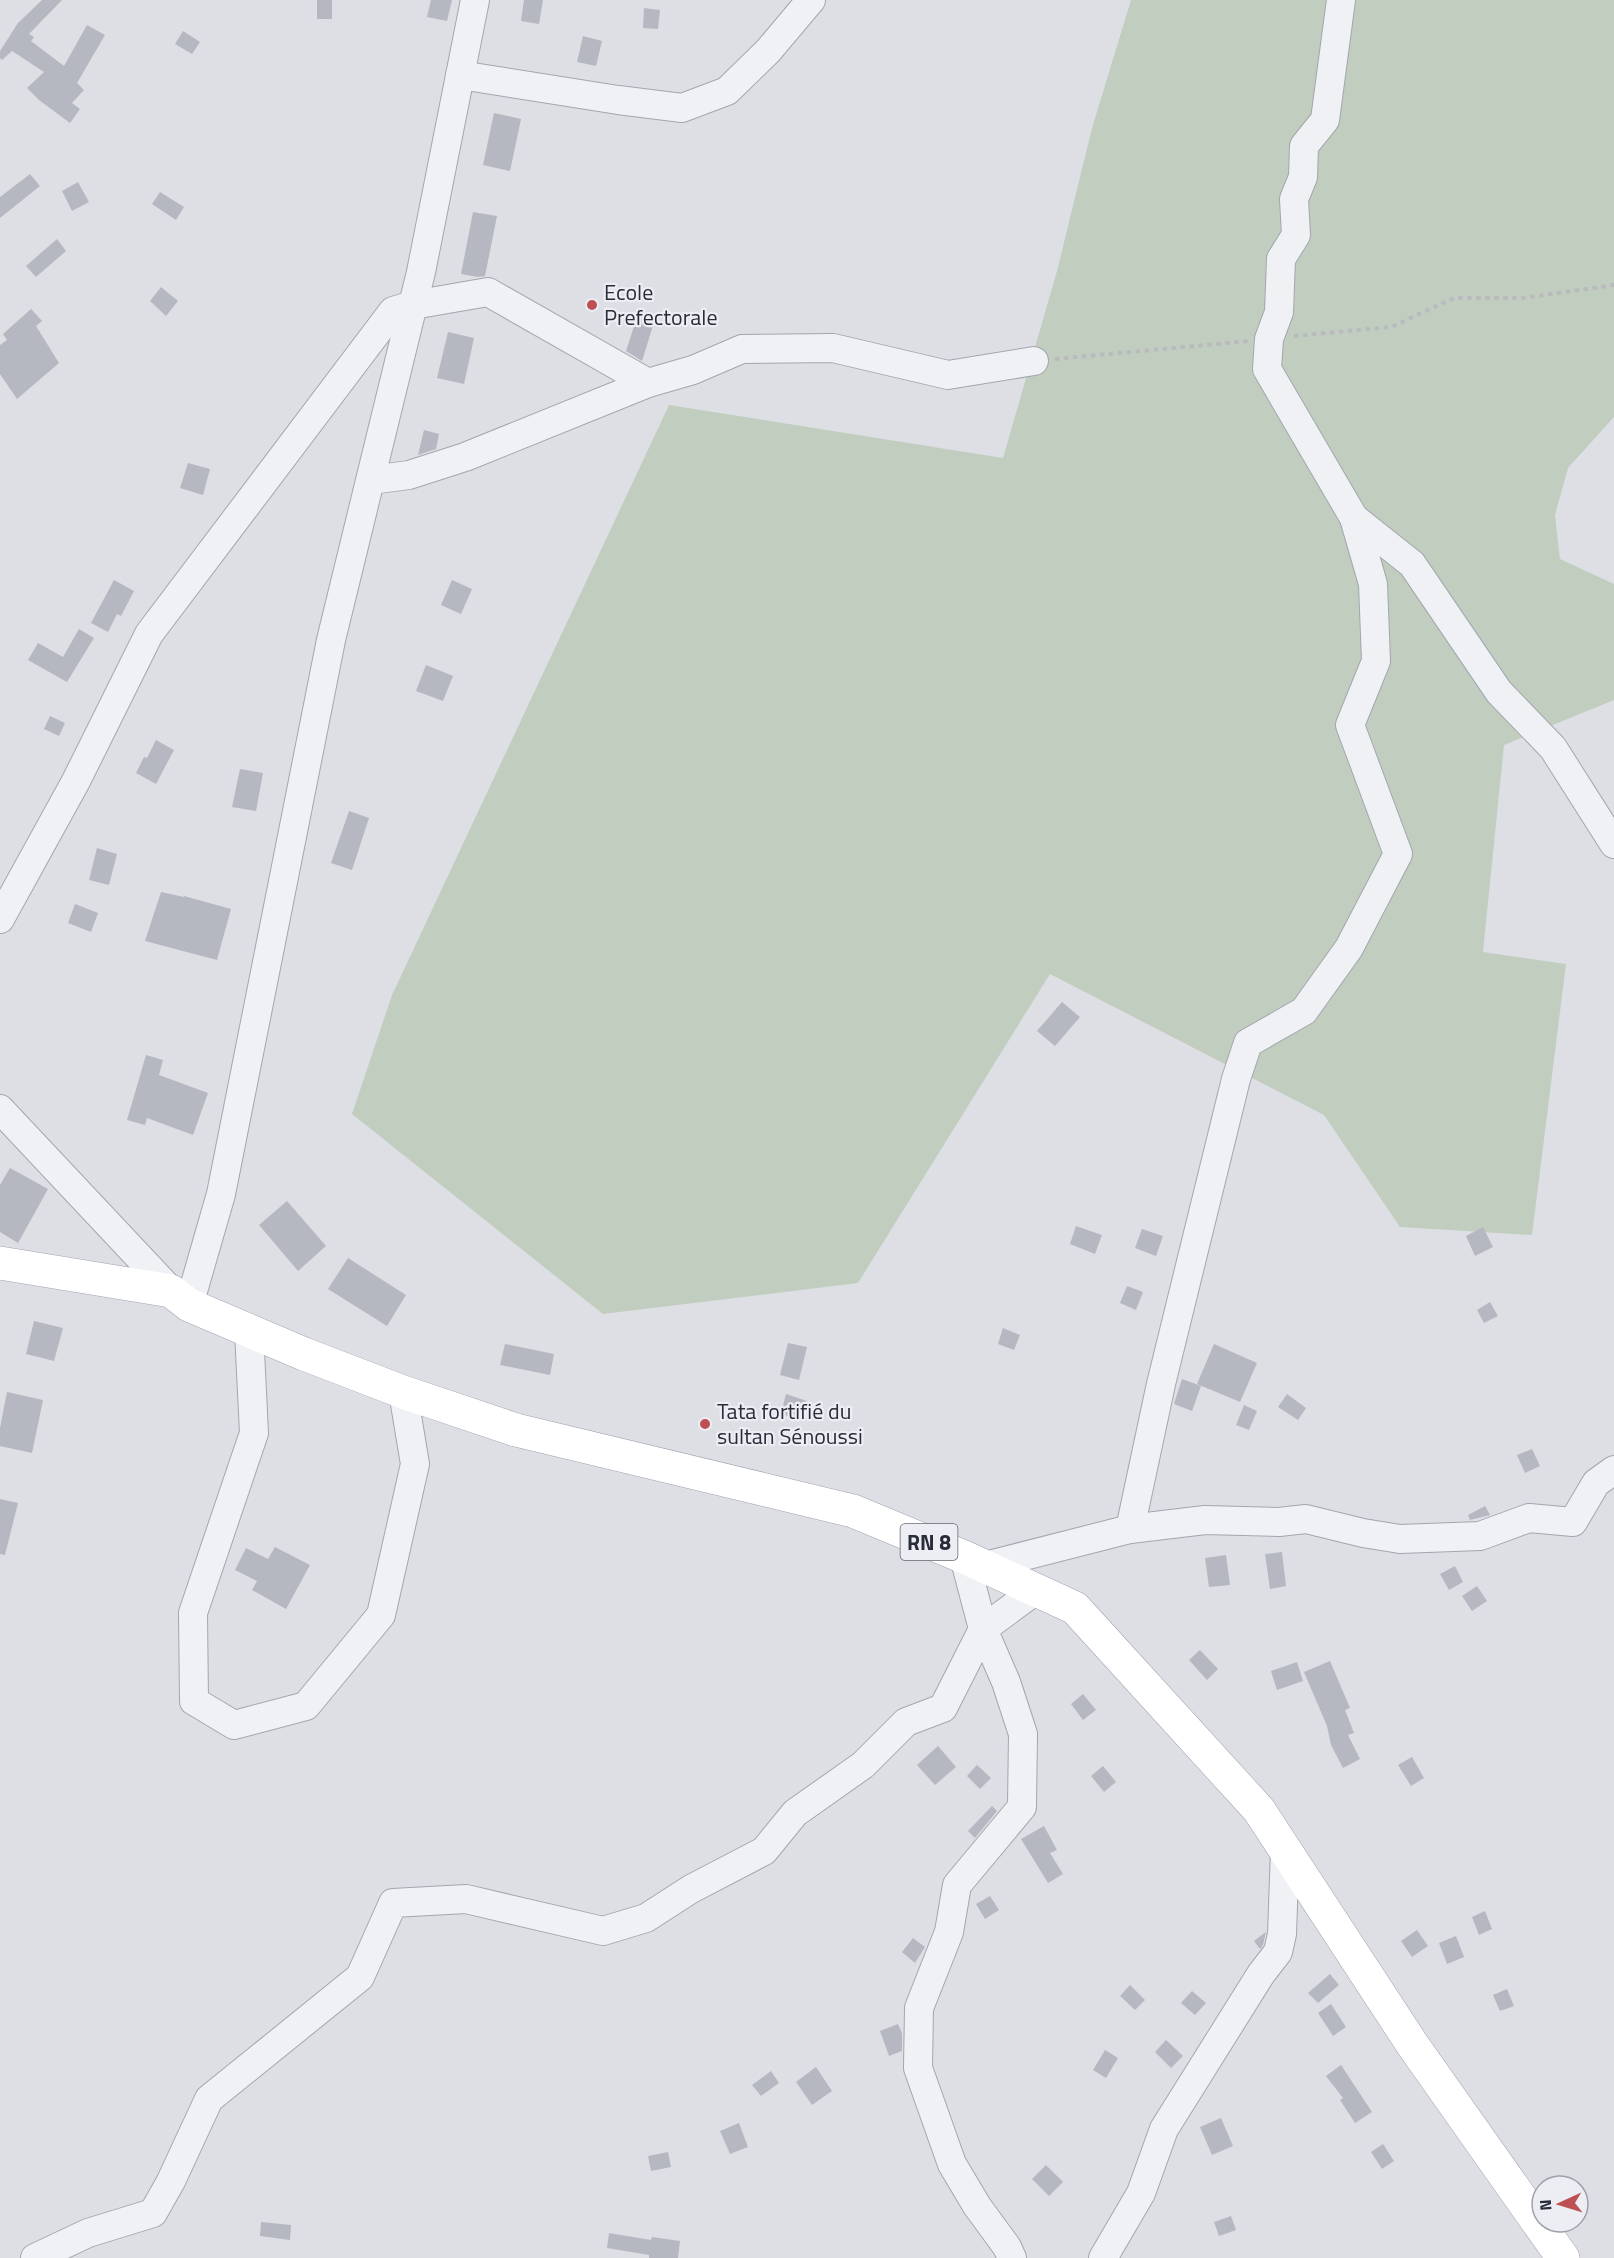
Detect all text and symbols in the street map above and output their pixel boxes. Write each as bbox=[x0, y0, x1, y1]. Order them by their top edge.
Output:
place label: Ecole Prefectorale bbox=[604, 275, 718, 334]
marker: Ecole Prefectorale bbox=[585, 298, 599, 312]
place label: Tata fortifié du sultan Sénoussi bbox=[717, 1394, 863, 1453]
marker: Tata fortifié du sultan Sénoussi bbox=[698, 1417, 712, 1431]
road number: RN 8 bbox=[900, 1524, 958, 1560]
north arrow bbox=[1530, 2174, 1590, 2234]
text: N bbox=[1533, 2199, 1557, 2211]

